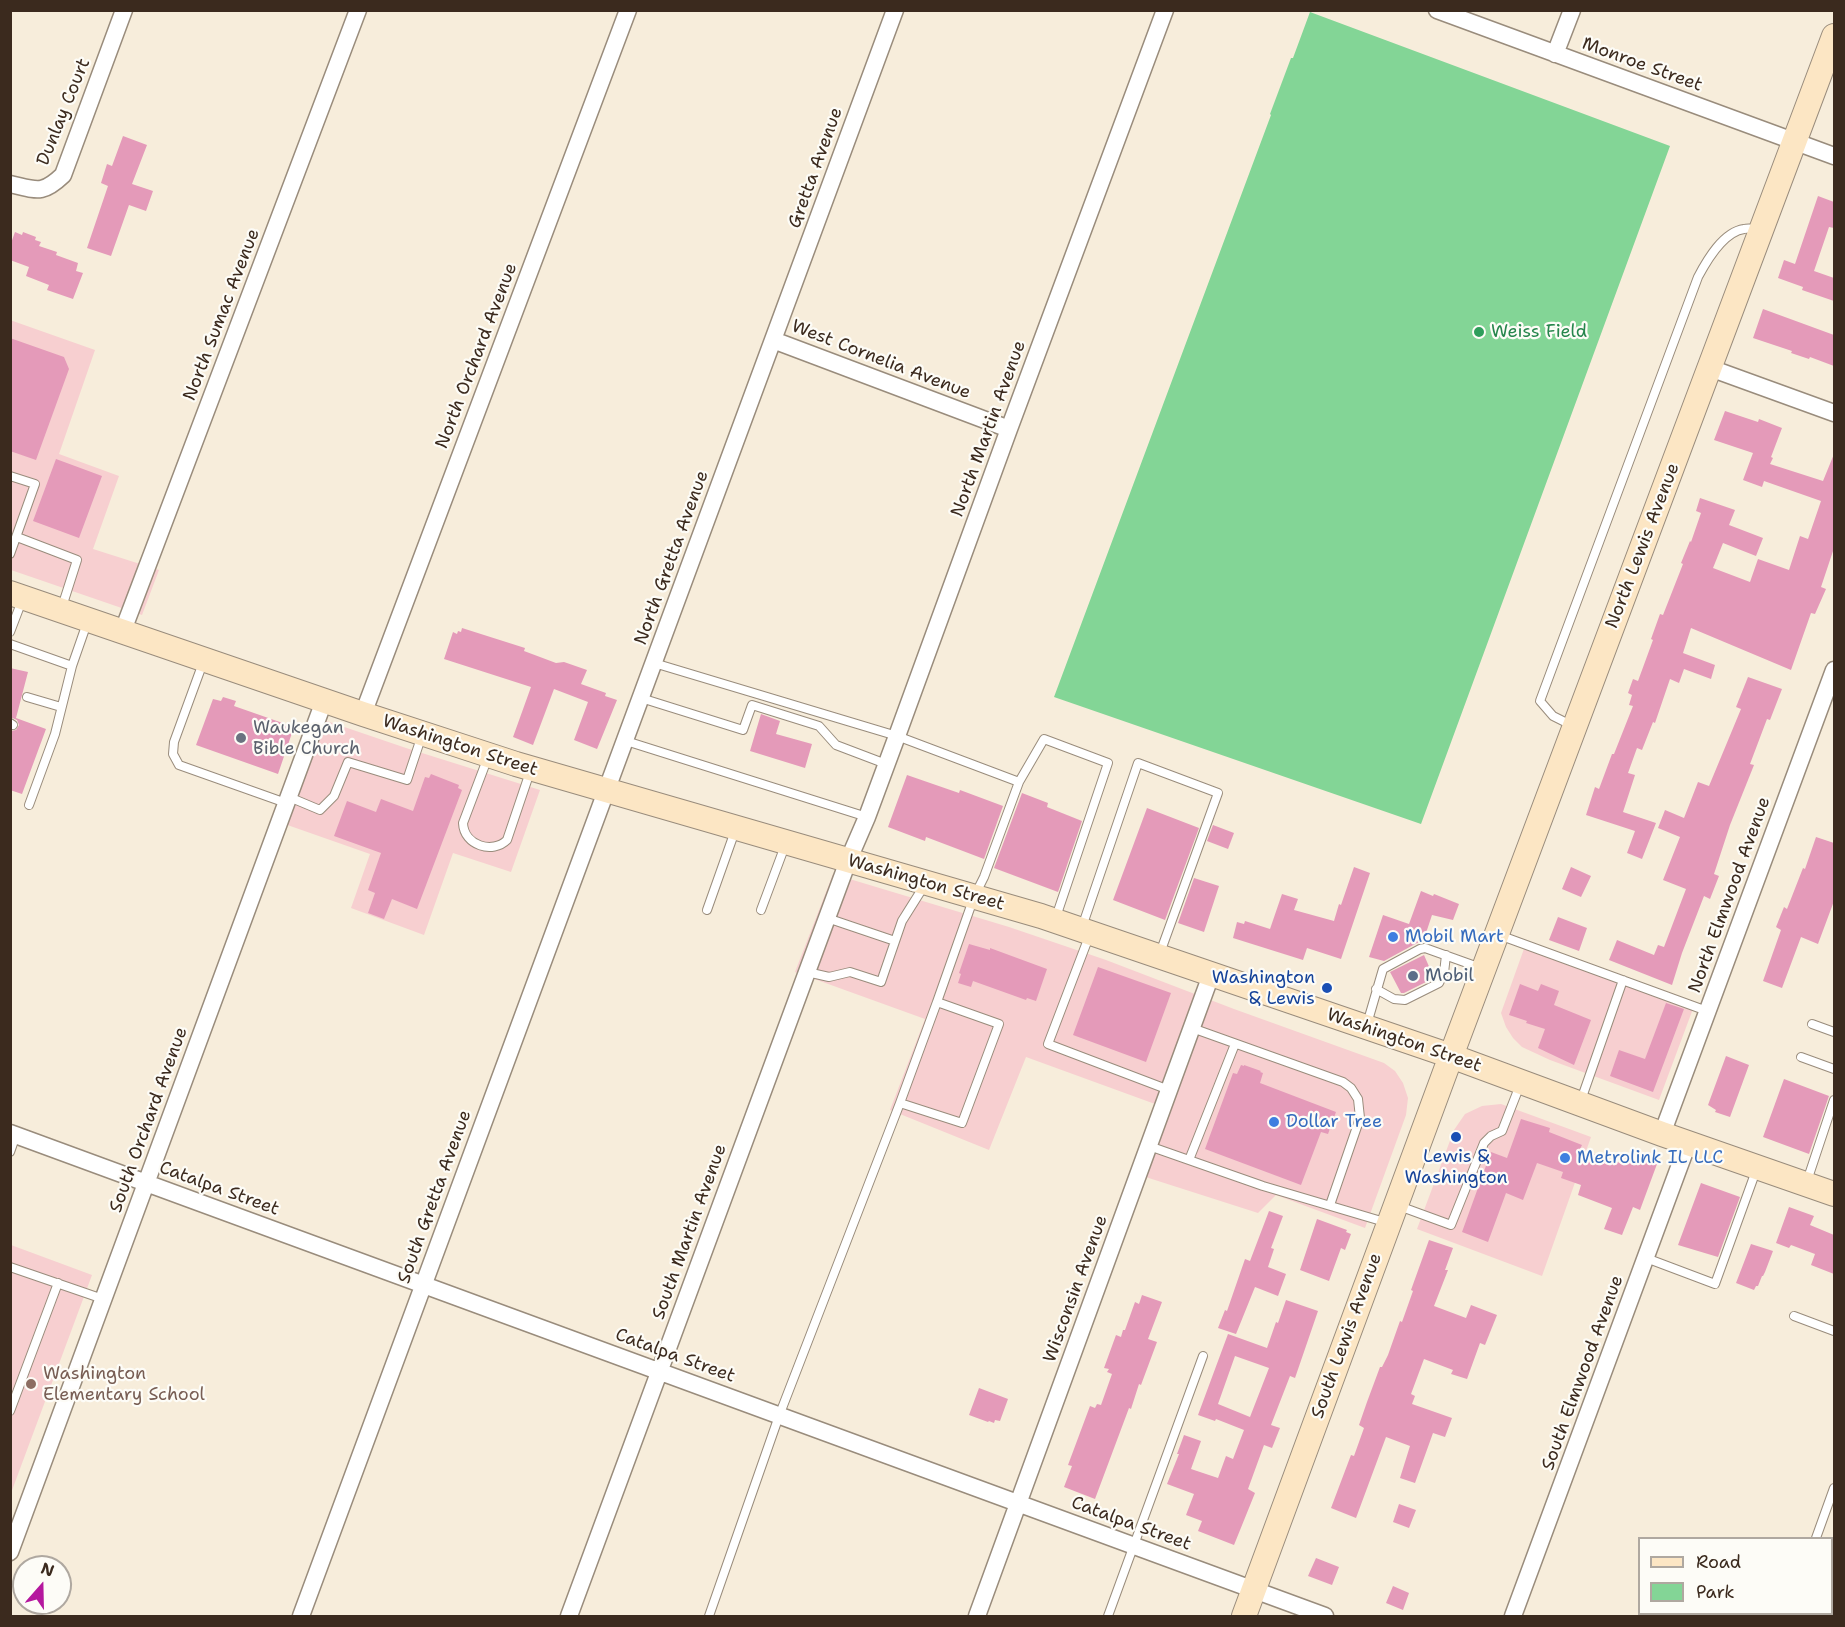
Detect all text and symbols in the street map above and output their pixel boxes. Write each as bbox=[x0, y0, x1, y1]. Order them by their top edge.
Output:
street label: Monroe Street bbox=[1579, 33, 1705, 97]
street label: Dunlay Court bbox=[33, 55, 95, 169]
street label: Gretta Avenue bbox=[784, 105, 848, 231]
street label: North Sumac Avenue bbox=[179, 226, 265, 404]
street label: North Orchard Avenue bbox=[432, 260, 522, 452]
street label: West Cornelia Avenue bbox=[788, 316, 974, 404]
place label: Weiss Field bbox=[1491, 321, 1587, 343]
marker: Weiss Field bbox=[1472, 325, 1486, 339]
street label: North Martin Avenue bbox=[947, 338, 1031, 520]
street label: North Lewis Avenue bbox=[1601, 460, 1685, 632]
street label: North Gretta Avenue bbox=[630, 468, 714, 648]
street label: Washington Street bbox=[380, 711, 540, 781]
place label: Waukegan Bible Church bbox=[253, 717, 360, 760]
marker: Waukegan Bible Church bbox=[234, 731, 248, 745]
street label: North Elmwood Avenue bbox=[1684, 794, 1776, 996]
street label: Washington Street bbox=[845, 850, 1007, 916]
place label: Mobil Mart bbox=[1405, 926, 1504, 948]
marker: Mobil Mart bbox=[1386, 930, 1400, 944]
place label: Mobil bbox=[1425, 965, 1474, 987]
place label: Washington & Lewis bbox=[1212, 967, 1315, 1010]
marker: Mobil bbox=[1406, 969, 1420, 983]
marker: Washington & Lewis bbox=[1320, 981, 1334, 995]
street label: Washington Street bbox=[1324, 1004, 1484, 1078]
street label: South Orchard Avenue bbox=[105, 1024, 193, 1216]
street label: South Gretta Avenue bbox=[394, 1107, 476, 1287]
place label: Dollar Tree bbox=[1286, 1111, 1382, 1133]
marker: Dollar Tree bbox=[1267, 1115, 1281, 1129]
marker: Lewis & Washington bbox=[1449, 1130, 1463, 1144]
street label: South Martin Avenue bbox=[648, 1141, 732, 1323]
place label: Lewis & Washington bbox=[1404, 1146, 1508, 1188]
place label: Metrolink IL LLC bbox=[1577, 1147, 1723, 1169]
marker: Metrolink IL LLC bbox=[1558, 1151, 1572, 1165]
street label: Catalpa Street bbox=[156, 1157, 282, 1221]
street label: Wisconsin Avenue bbox=[1039, 1212, 1113, 1366]
street label: South Lewis Avenue bbox=[1307, 1250, 1387, 1422]
street label: South Elmwood Avenue bbox=[1538, 1273, 1628, 1473]
street label: Catalpa Street bbox=[612, 1324, 738, 1388]
place label: Washington Elementary School bbox=[43, 1363, 205, 1406]
marker: Washington Elementary School bbox=[24, 1377, 38, 1391]
street label: Catalpa Street bbox=[1068, 1492, 1194, 1556]
legend bbox=[1638, 1537, 1833, 1615]
text: Road bbox=[1696, 1550, 1741, 1574]
north arrow bbox=[12, 1555, 72, 1615]
text: N bbox=[38, 1557, 57, 1582]
text: Park bbox=[1696, 1580, 1735, 1604]

